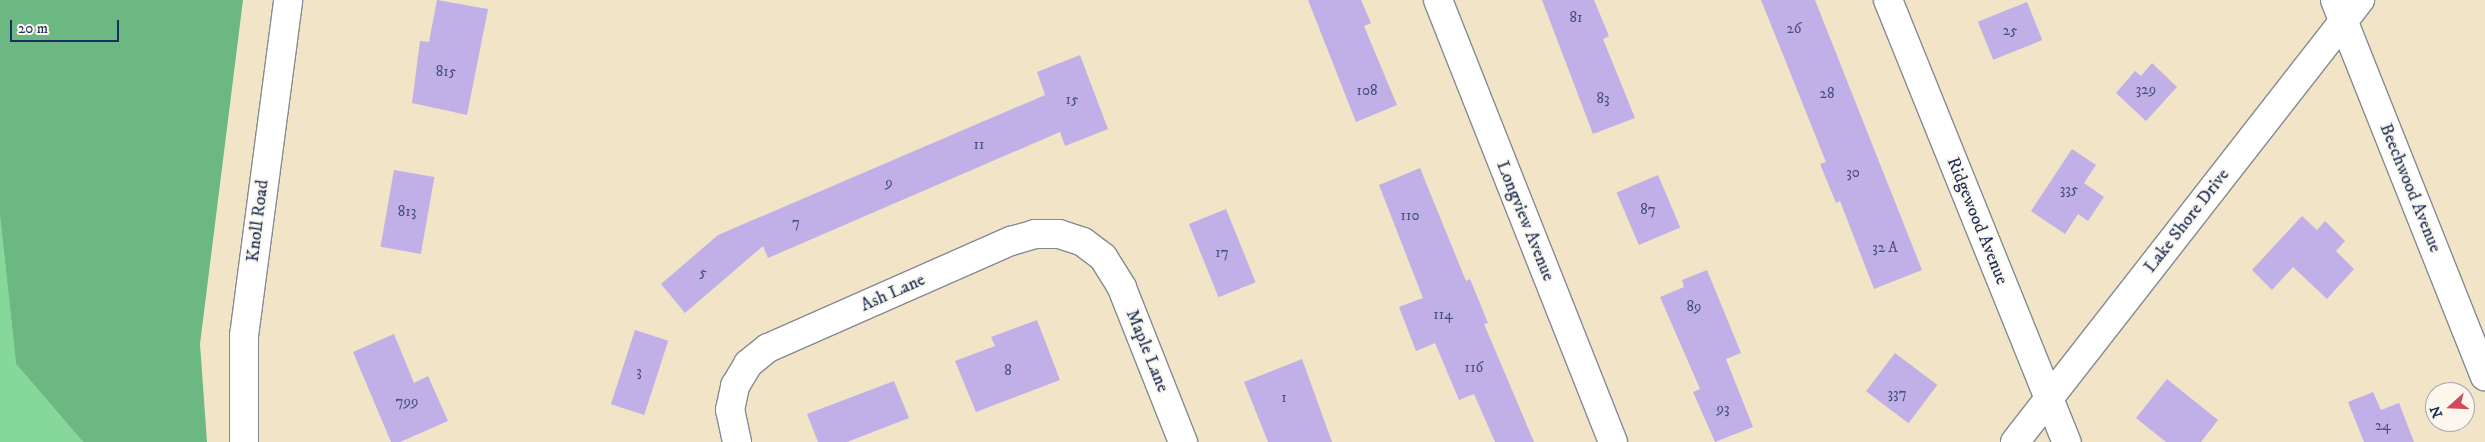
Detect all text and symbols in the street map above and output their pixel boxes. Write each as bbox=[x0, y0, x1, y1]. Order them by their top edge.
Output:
house number: 81 bbox=[1569, 9, 1583, 27]
scale bar bbox=[12, 10, 121, 42]
text: 20 m bbox=[18, 19, 48, 38]
house number: 26 bbox=[1786, 20, 1802, 38]
house number: 25 bbox=[2003, 22, 2017, 40]
house number: 815 bbox=[436, 63, 456, 81]
house number: 329 bbox=[2136, 81, 2156, 99]
house number: 108 bbox=[1356, 82, 1378, 100]
house number: 28 bbox=[1820, 85, 1834, 103]
house number: 83 bbox=[1596, 90, 1610, 108]
house number: 15 bbox=[1066, 91, 1078, 109]
street label: Beechwood Avenue bbox=[2374, 120, 2446, 256]
house number: 11 bbox=[973, 136, 985, 154]
street label: Ridgewood Avenue bbox=[1942, 154, 2012, 288]
street label: Longview Avenue bbox=[1491, 158, 1559, 284]
house number: 30 bbox=[1846, 164, 1860, 182]
street label: Lake Shore Drive bbox=[2140, 165, 2234, 277]
house number: 9 bbox=[885, 174, 893, 192]
street label: Knoll Road bbox=[242, 179, 274, 263]
house number: 335 bbox=[2060, 181, 2078, 199]
house number: 87 bbox=[1640, 201, 1656, 219]
house number: 813 bbox=[398, 203, 416, 221]
house number: 110 bbox=[1400, 207, 1420, 225]
house number: 7 bbox=[792, 214, 800, 232]
house number: 32 A bbox=[1872, 239, 1898, 257]
house number: 17 bbox=[1215, 244, 1229, 262]
house number: 5 bbox=[699, 264, 707, 282]
street label: Ash Lane bbox=[857, 269, 929, 317]
house number: 89 bbox=[1687, 298, 1701, 316]
house number: 114 bbox=[1433, 306, 1453, 324]
street label: Maple Lane bbox=[1121, 307, 1173, 395]
house number: 116 bbox=[1465, 359, 1483, 377]
house number: 8 bbox=[1004, 362, 1012, 380]
house number: 3 bbox=[636, 363, 642, 381]
north arrow bbox=[2425, 382, 2475, 432]
house number: 337 bbox=[1887, 385, 1907, 403]
house number: 1 bbox=[1281, 389, 1287, 407]
house number: 799 bbox=[396, 393, 418, 411]
house number: 93 bbox=[1716, 400, 1730, 418]
text: N bbox=[2426, 403, 2447, 420]
house number: 24 bbox=[2375, 417, 2391, 435]

